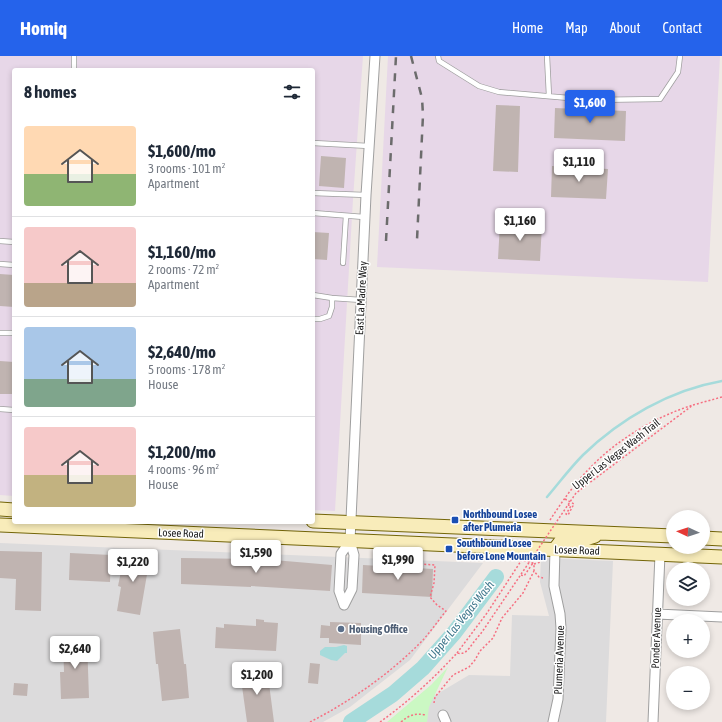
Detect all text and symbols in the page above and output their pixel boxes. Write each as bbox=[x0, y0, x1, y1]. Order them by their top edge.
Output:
text: Homiq bbox=[20, 17, 67, 39]
text: Home bbox=[512, 20, 543, 36]
text: Map bbox=[565, 20, 588, 36]
text: About bbox=[610, 20, 641, 36]
text: Contact bbox=[663, 20, 702, 36]
icon: filters bbox=[281, 81, 303, 103]
text: 8 homes bbox=[24, 82, 77, 102]
pin: $1,600 bbox=[557, 90, 623, 124]
text: $1,600 bbox=[574, 95, 606, 110]
text: $1,600/mo bbox=[148, 141, 216, 161]
icon: home bbox=[56, 142, 104, 190]
pin: $1,110 bbox=[546, 149, 612, 183]
text: $1,110 bbox=[563, 154, 595, 169]
text: 3 rooms · 101 m² bbox=[148, 161, 225, 176]
text: Apartment bbox=[148, 176, 199, 191]
pin: $1,160 bbox=[487, 208, 553, 242]
text: $1,160 bbox=[504, 213, 536, 228]
text: $1,160/mo bbox=[148, 242, 216, 262]
icon: home bbox=[56, 243, 104, 291]
street label: East La Madre Way bbox=[353, 260, 369, 335]
text: 2 rooms · 72 m² bbox=[148, 262, 219, 277]
text: Apartment bbox=[148, 277, 199, 292]
text: $2,640/mo bbox=[148, 342, 216, 362]
icon: home bbox=[56, 343, 104, 391]
text: 5 rooms · 178 m² bbox=[148, 362, 225, 377]
text: House bbox=[148, 377, 178, 392]
street label: Upper Las Vegas Wash Trail bbox=[570, 416, 662, 492]
text: $1,200/mo bbox=[148, 442, 216, 462]
icon: home bbox=[56, 443, 104, 491]
text: 4 rooms · 96 m² bbox=[148, 462, 219, 477]
text: House bbox=[148, 477, 178, 492]
place label: Northbound Losee after Plumeria bbox=[463, 508, 537, 533]
north arrow bbox=[666, 510, 710, 554]
map controls bbox=[666, 510, 710, 710]
marker: Northbound Losee after Plumeria bbox=[450, 515, 460, 525]
street label: Losee Road bbox=[158, 526, 204, 540]
place label: Southbound Losee before Lone Mountain bbox=[457, 537, 546, 562]
pin: $1,590 bbox=[223, 540, 289, 574]
street label: Losee Road bbox=[554, 543, 600, 557]
marker: Southbound Losee before Lone Mountain bbox=[444, 544, 454, 554]
text: $1,590 bbox=[240, 545, 272, 560]
pin: $1,990 bbox=[365, 547, 431, 581]
pin: $1,220 bbox=[100, 549, 166, 583]
text: $1,990 bbox=[382, 552, 414, 567]
text: $1,220 bbox=[117, 554, 149, 569]
button: layers bbox=[666, 562, 710, 606]
water label: Upper Las Vegas Wash bbox=[425, 578, 497, 662]
street label: Ponder Avenue bbox=[649, 607, 663, 669]
button: + bbox=[666, 614, 710, 658]
place label: Housing Office bbox=[349, 623, 408, 635]
marker: Housing Office bbox=[336, 624, 346, 634]
street label: Plumeria Avenue bbox=[552, 625, 566, 695]
pin: $2,640 bbox=[42, 636, 108, 670]
text: $2,640 bbox=[59, 641, 91, 656]
pin: $1,200 bbox=[224, 662, 290, 696]
button: − bbox=[666, 666, 710, 710]
text: $1,200 bbox=[241, 667, 273, 682]

